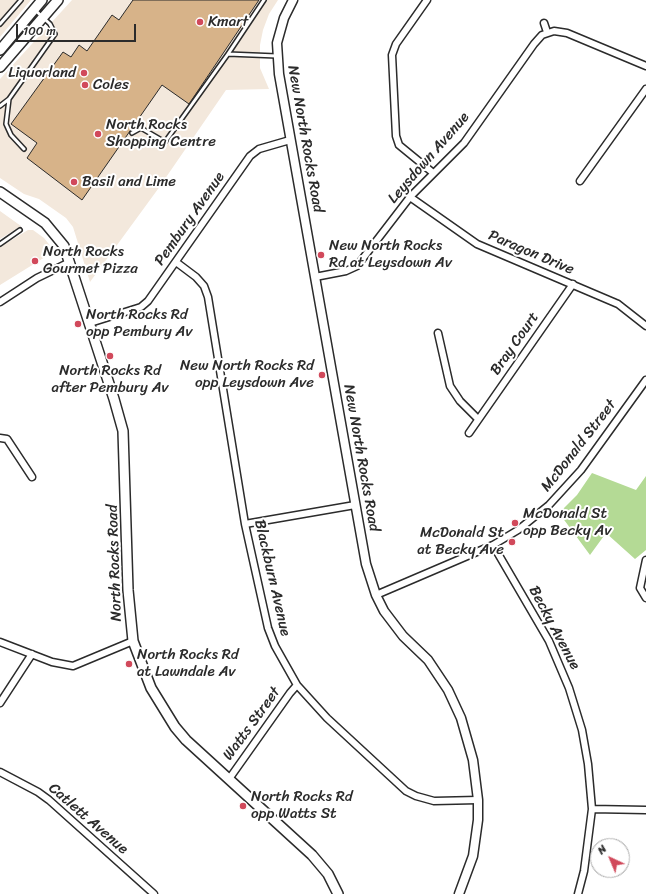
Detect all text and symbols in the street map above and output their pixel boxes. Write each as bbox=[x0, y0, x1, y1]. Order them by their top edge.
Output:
place label: Kmart bbox=[208, 13, 248, 31]
scale bar bbox=[18, 16, 138, 42]
marker: Kmart bbox=[195, 17, 205, 27]
text: 100 m bbox=[23, 20, 56, 42]
place label: Liquorland bbox=[8, 64, 76, 82]
street label: New North Rocks Road bbox=[283, 64, 327, 214]
marker: Liquorland bbox=[79, 68, 89, 78]
place label: Coles bbox=[93, 76, 129, 94]
marker: Coles bbox=[80, 80, 90, 90]
street label: Leysdown Avenue bbox=[384, 109, 474, 207]
place label: North Rocks Shopping Centre bbox=[106, 116, 216, 151]
marker: North Rocks Shopping Centre bbox=[93, 129, 103, 139]
street label: Pembury Avenue bbox=[151, 169, 229, 269]
place label: Basil and Lime bbox=[82, 173, 176, 191]
marker: Basil and Lime bbox=[69, 177, 79, 187]
street label: Paragon Drive bbox=[485, 227, 577, 279]
place label: New North Rocks Rd at Leysdown Av bbox=[329, 237, 452, 272]
place label: North Rocks Gourmet Pizza bbox=[43, 243, 138, 278]
marker: New North Rocks Rd at Leysdown Av bbox=[316, 250, 326, 260]
marker: North Rocks Gourmet Pizza bbox=[30, 256, 40, 266]
place label: North Rocks Rd opp Pembury Av bbox=[86, 306, 192, 341]
street label: Bray Court bbox=[487, 309, 543, 379]
marker: North Rocks Rd opp Pembury Av bbox=[73, 319, 83, 329]
marker: North Rocks Rd after Pembury Av bbox=[105, 351, 115, 361]
place label: New North Rocks Rd opp Leysdown Ave bbox=[180, 357, 314, 392]
place label: North Rocks Rd after Pembury Av bbox=[52, 362, 168, 397]
marker: New North Rocks Rd opp Leysdown Ave bbox=[317, 370, 327, 380]
street label: New North Rocks Road bbox=[339, 383, 383, 533]
street label: McDonald Street bbox=[538, 396, 620, 496]
street label: North Rocks Road bbox=[104, 504, 126, 622]
place label: McDonald St opp Becky Av bbox=[523, 505, 611, 540]
street label: Blackburn Avenue bbox=[250, 518, 294, 638]
marker: McDonald St opp Becky Av bbox=[510, 518, 520, 528]
place label: McDonald St at Becky Ave bbox=[417, 524, 504, 559]
marker: McDonald St at Becky Ave bbox=[507, 537, 517, 547]
street label: Becky Avenue bbox=[524, 583, 584, 673]
place label: North Rocks Rd at Lawndale Av bbox=[137, 646, 239, 681]
marker: North Rocks Rd at Lawndale Av bbox=[124, 659, 134, 669]
street label: Watts Street bbox=[219, 684, 285, 764]
street label: Catlett Avenue bbox=[45, 780, 131, 858]
place label: North Rocks Rd opp Watts St bbox=[251, 788, 353, 823]
marker: North Rocks Rd opp Watts St bbox=[238, 801, 248, 811]
north arrow bbox=[590, 838, 630, 878]
text: N bbox=[593, 840, 611, 859]

